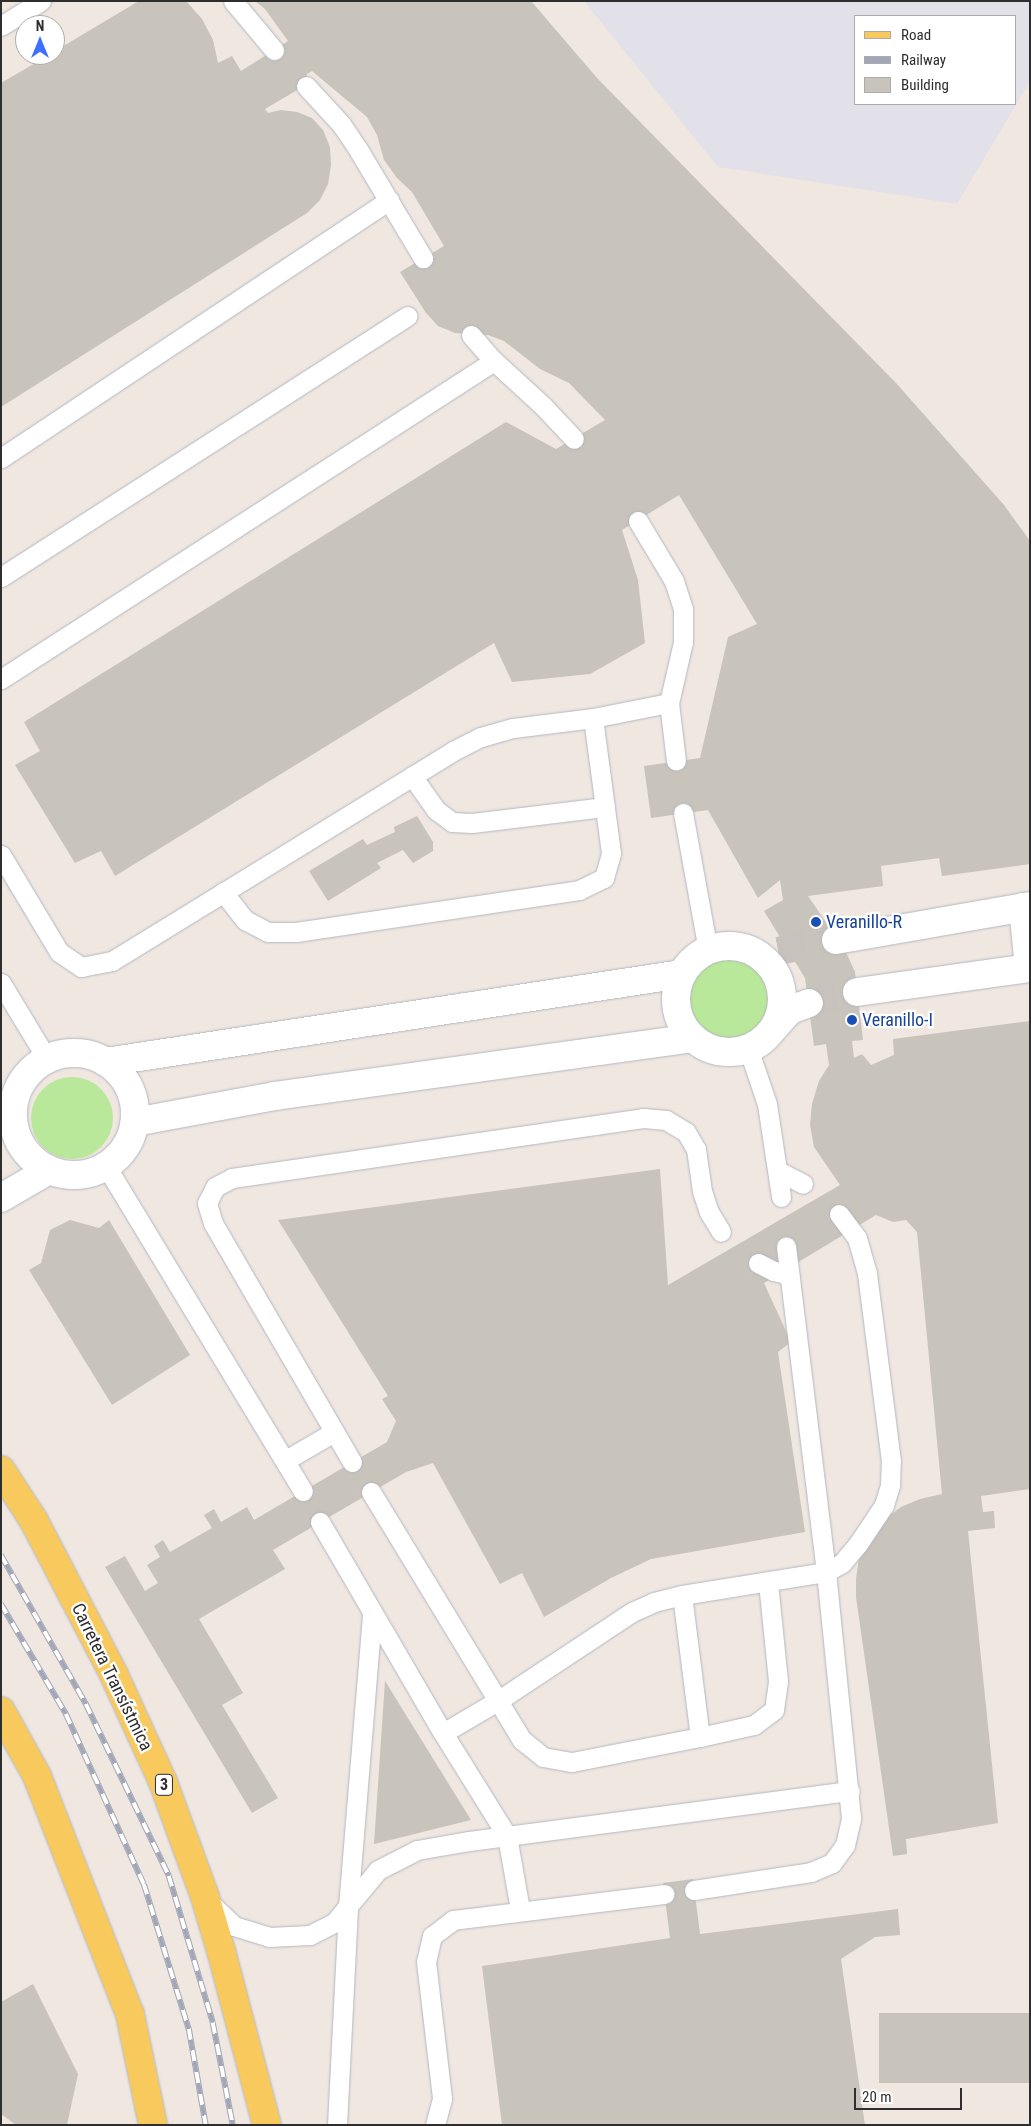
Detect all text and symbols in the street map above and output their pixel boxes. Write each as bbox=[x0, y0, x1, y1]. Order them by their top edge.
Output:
north arrow bbox=[15, 15, 65, 65]
legend bbox=[854, 15, 1016, 105]
text: N bbox=[36, 18, 44, 34]
text: Road bbox=[901, 26, 931, 44]
text: Railway bbox=[901, 51, 946, 69]
text: Building bbox=[901, 76, 949, 94]
place label: Veranillo-R bbox=[826, 911, 902, 933]
marker: Veranillo-R bbox=[810, 916, 822, 928]
place label: Veranillo-I bbox=[862, 1009, 933, 1031]
marker: Veranillo-I bbox=[846, 1014, 858, 1026]
street label: Carretera Transístmica bbox=[67, 1600, 157, 1754]
road number: 3 bbox=[154, 1772, 174, 1798]
scale bar bbox=[856, 2078, 964, 2110]
text: 20 m bbox=[862, 2088, 892, 2106]

